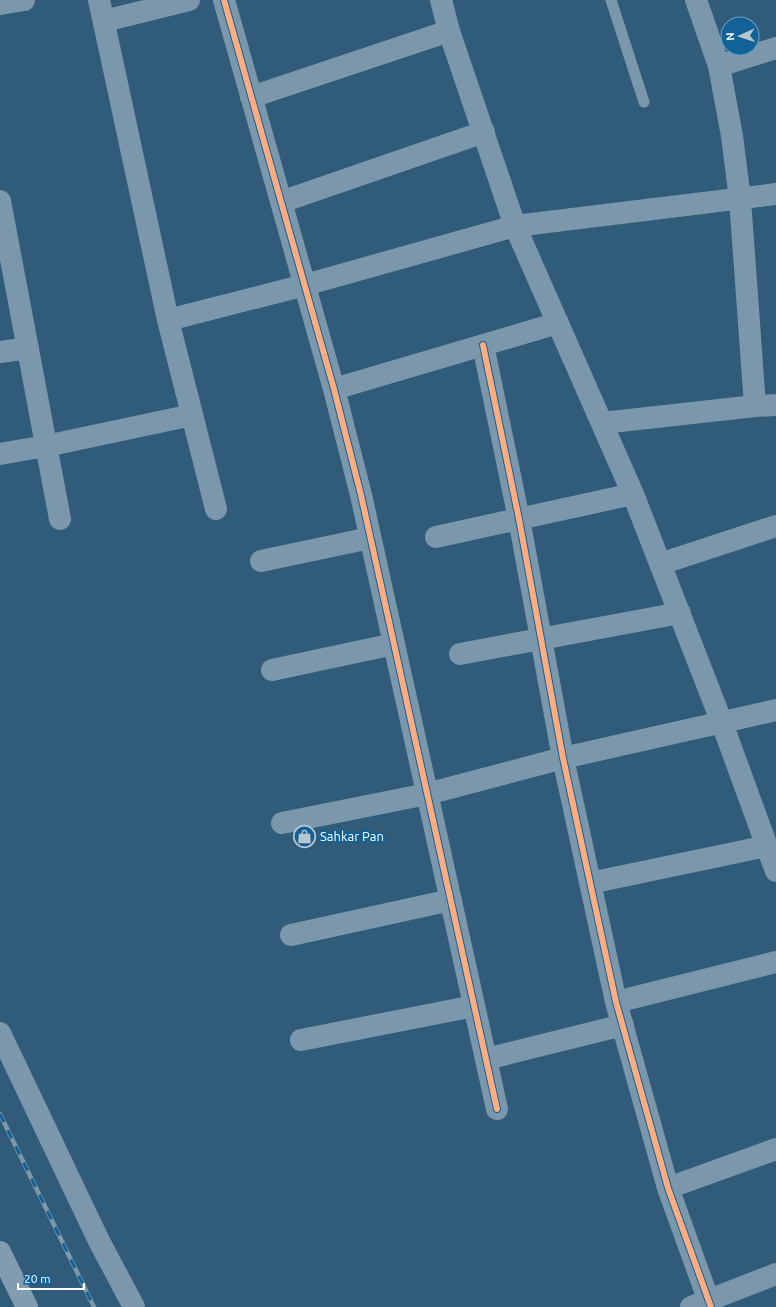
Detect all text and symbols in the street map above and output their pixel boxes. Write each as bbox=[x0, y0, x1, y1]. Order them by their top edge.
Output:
north arrow bbox=[720, 16, 760, 56]
text: N bbox=[724, 32, 736, 41]
shop icon: Sahkar Pan bbox=[291, 823, 317, 849]
place label: Sahkar Pan bbox=[320, 829, 384, 843]
scale bar bbox=[18, 1265, 84, 1291]
text: 20 m bbox=[24, 1272, 51, 1285]

